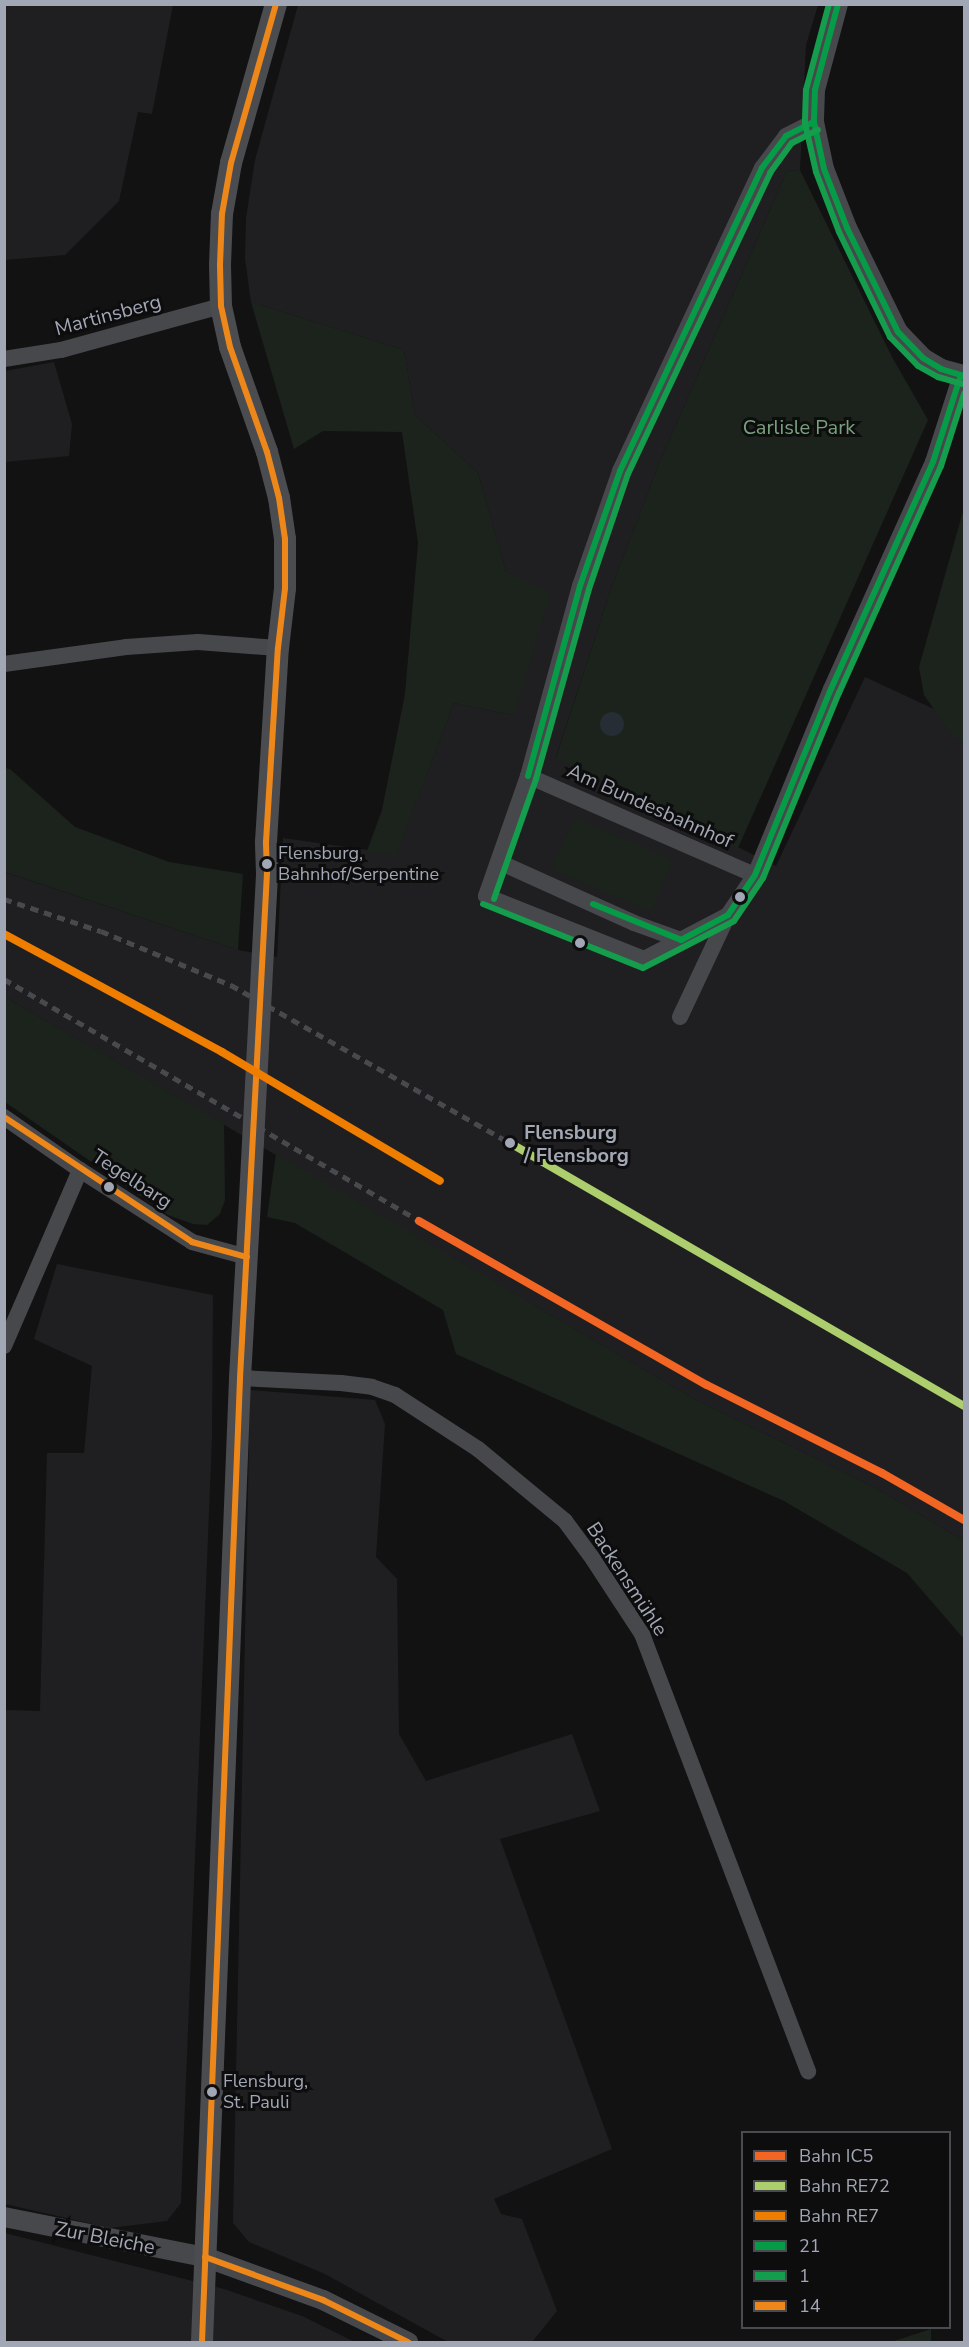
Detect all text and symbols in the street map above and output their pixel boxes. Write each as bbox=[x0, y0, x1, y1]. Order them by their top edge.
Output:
street label: Martinsberg bbox=[52, 289, 164, 341]
park label: Carlisle Park bbox=[743, 415, 855, 439]
street label: Am Bundesbahnhof bbox=[563, 759, 737, 853]
place label: Flensburg, Bahnhof/Serpentine bbox=[278, 843, 439, 886]
marker: Flensburg, Bahnhof/Serpentine bbox=[261, 858, 273, 870]
unlabelled marker bbox=[734, 891, 746, 903]
unlabelled marker bbox=[574, 937, 586, 949]
place label: Flensburg / Flensborg bbox=[524, 1120, 629, 1167]
marker: Flensburg / Flensborg bbox=[501, 1134, 519, 1152]
street label: Tegelbarg bbox=[88, 1144, 176, 1214]
unlabelled marker bbox=[103, 1181, 115, 1193]
street label: Backensmühle bbox=[581, 1518, 673, 1640]
place label: Flensburg, St. Pauli bbox=[223, 2071, 308, 2114]
marker: Flensburg, St. Pauli bbox=[206, 2086, 218, 2098]
legend bbox=[741, 2131, 951, 2329]
text: Bahn IC5 bbox=[799, 2144, 873, 2168]
text: Bahn RE72 bbox=[799, 2174, 890, 2198]
text: Bahn RE7 bbox=[799, 2204, 879, 2228]
street label: Zur Bleiche bbox=[53, 2217, 157, 2259]
text: 21 bbox=[799, 2234, 821, 2258]
text: 1 bbox=[799, 2264, 810, 2288]
text: 14 bbox=[799, 2294, 821, 2318]

